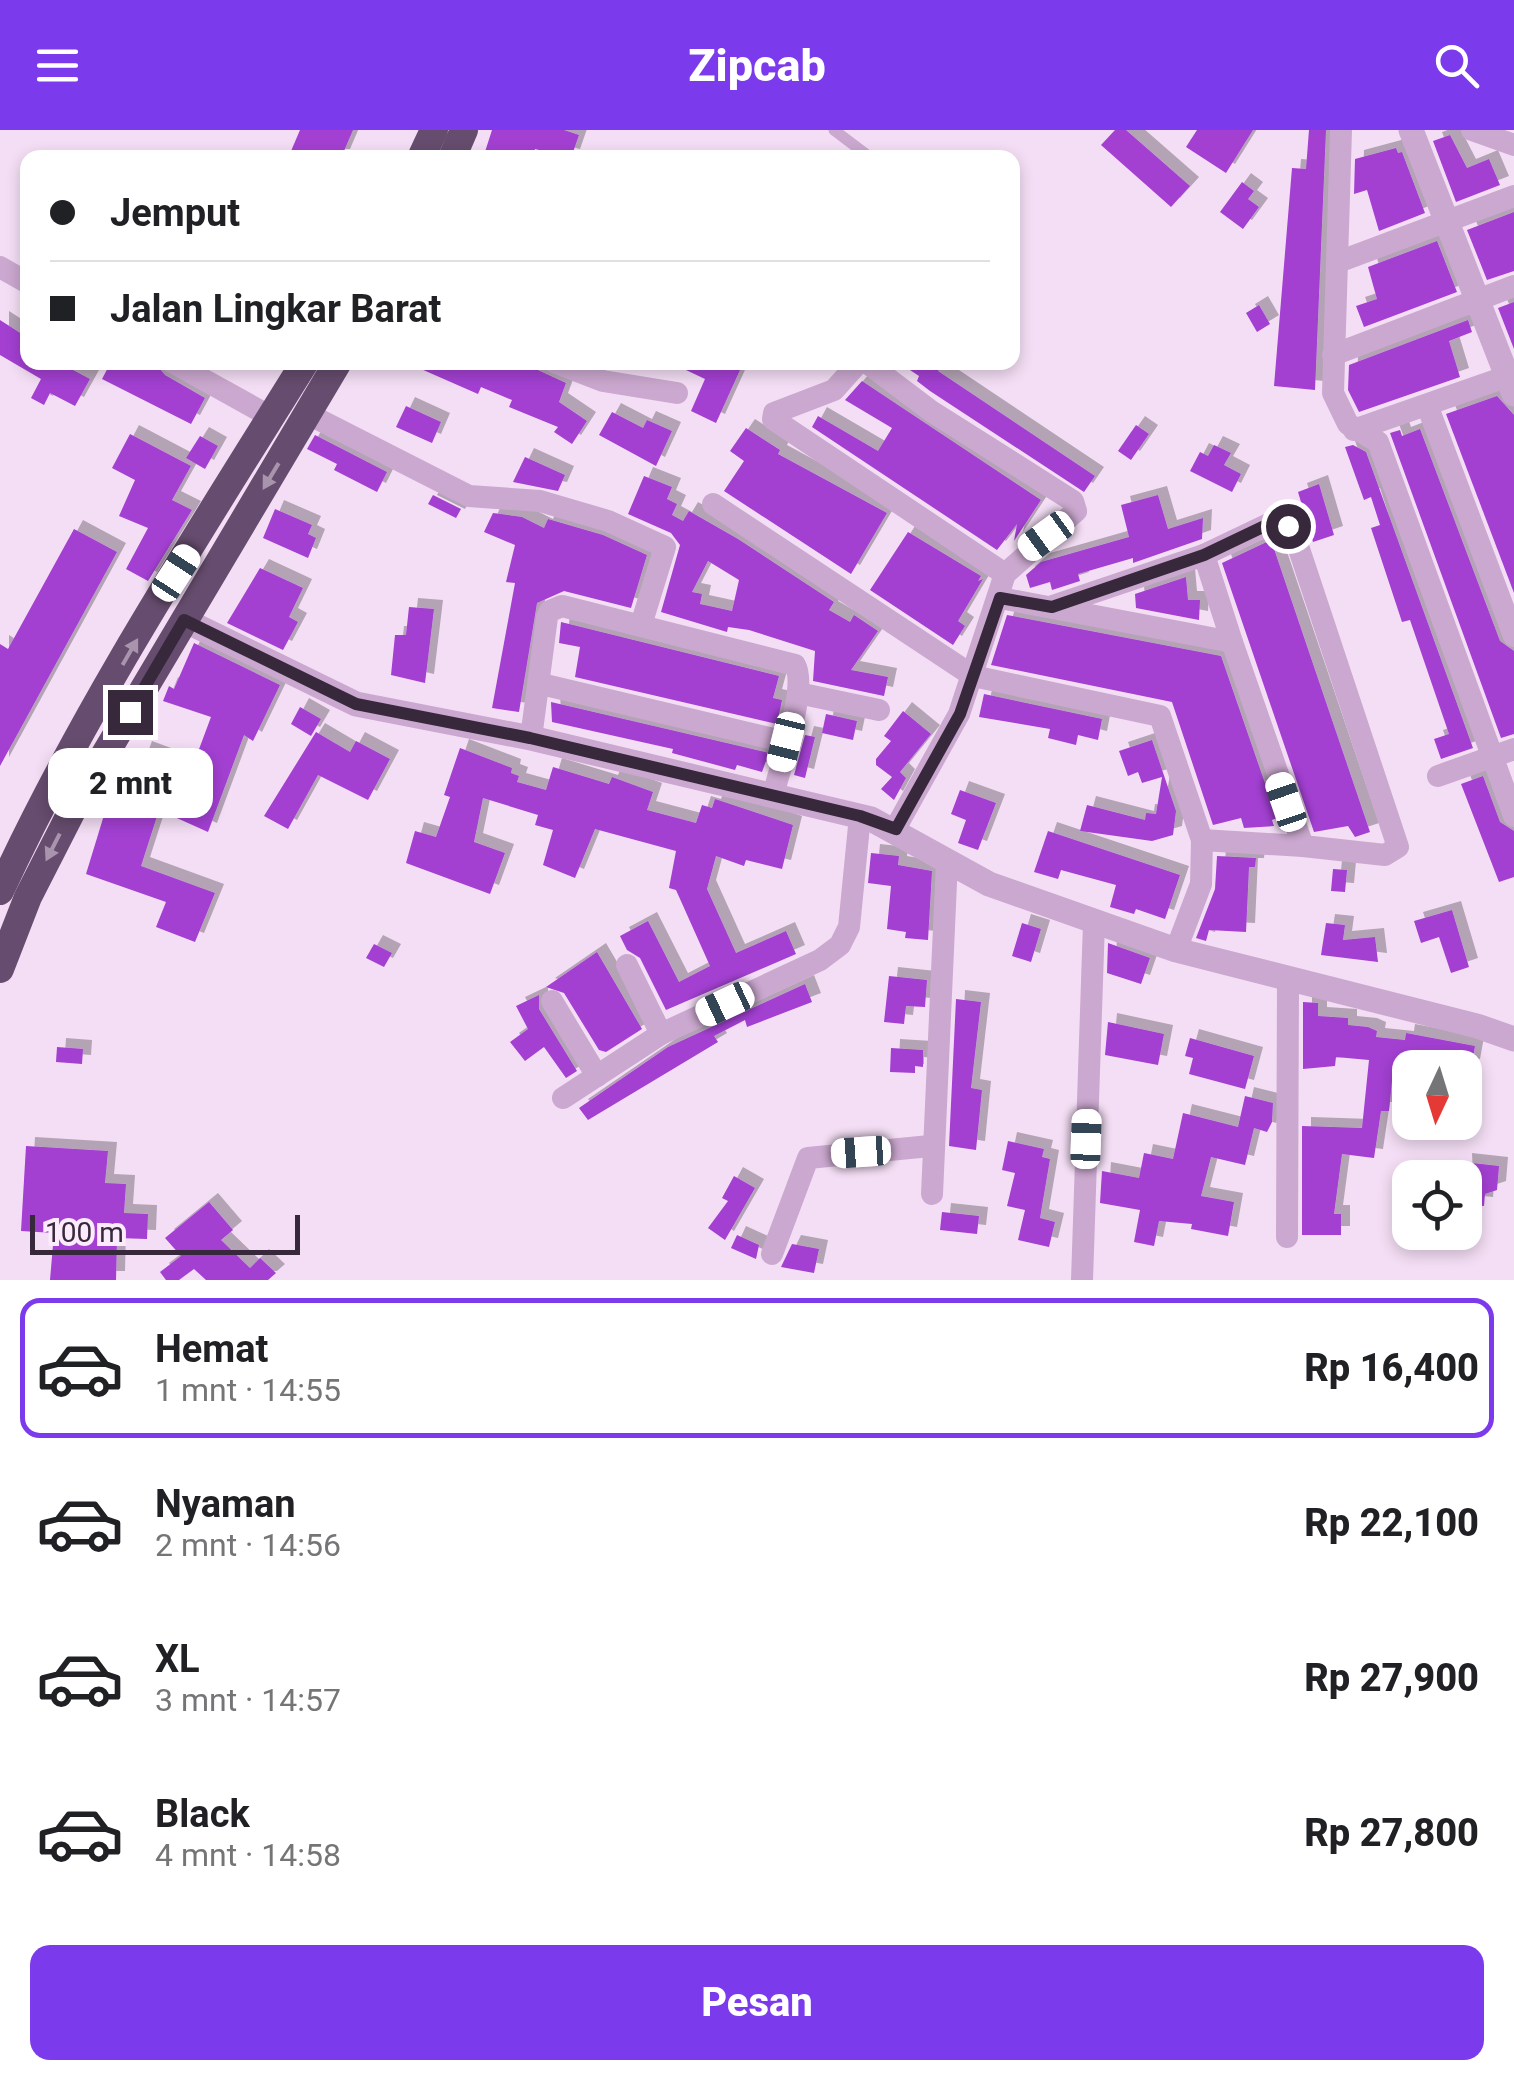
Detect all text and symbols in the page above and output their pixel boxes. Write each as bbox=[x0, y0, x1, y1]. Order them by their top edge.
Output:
icon: menu bbox=[30, 38, 85, 93]
icon: search bbox=[1429, 38, 1484, 93]
text: Zipcab bbox=[688, 39, 826, 92]
text: Jemput bbox=[110, 191, 240, 235]
text: Jalan Lingkar Barat bbox=[110, 287, 441, 331]
one-way arrow bbox=[263, 462, 280, 491]
route start bbox=[1266, 504, 1311, 549]
car bbox=[1013, 506, 1079, 566]
car bbox=[147, 540, 205, 606]
one-way arrow bbox=[122, 637, 139, 666]
route end bbox=[108, 690, 153, 735]
car bbox=[764, 709, 808, 775]
callout: 2 mnt bbox=[48, 747, 212, 817]
text: 2 mnt bbox=[89, 764, 172, 802]
car bbox=[1262, 769, 1310, 835]
one-way arrow bbox=[45, 833, 62, 862]
car bbox=[691, 978, 759, 1030]
north arrow bbox=[1392, 1050, 1482, 1140]
map controls bbox=[1392, 1050, 1482, 1250]
car bbox=[1070, 1108, 1102, 1170]
car bbox=[830, 1135, 892, 1169]
button: locate bbox=[1392, 1160, 1482, 1250]
scale bar bbox=[30, 1210, 300, 1254]
text: 100 m bbox=[45, 1216, 124, 1249]
icon: car bbox=[35, 1323, 125, 1413]
text: Hemat bbox=[155, 1327, 268, 1371]
text: Rp 16,400 bbox=[1304, 1346, 1479, 1390]
text: 1 mnt · 14:55 bbox=[155, 1371, 341, 1409]
icon: car bbox=[35, 1478, 125, 1568]
text: Nyaman bbox=[155, 1482, 296, 1526]
text: Rp 22,100 bbox=[1304, 1501, 1479, 1545]
text: 2 mnt · 14:56 bbox=[155, 1526, 341, 1564]
icon: car bbox=[35, 1633, 125, 1723]
text: XL bbox=[155, 1637, 200, 1681]
text: Rp 27,900 bbox=[1304, 1656, 1479, 1700]
text: 3 mnt · 14:57 bbox=[155, 1681, 341, 1719]
icon: car bbox=[35, 1788, 125, 1878]
text: Black bbox=[155, 1792, 250, 1836]
text: Rp 27,800 bbox=[1304, 1811, 1479, 1855]
text: 4 mnt · 14:58 bbox=[155, 1836, 341, 1874]
button: Pesan bbox=[30, 1945, 1484, 2060]

